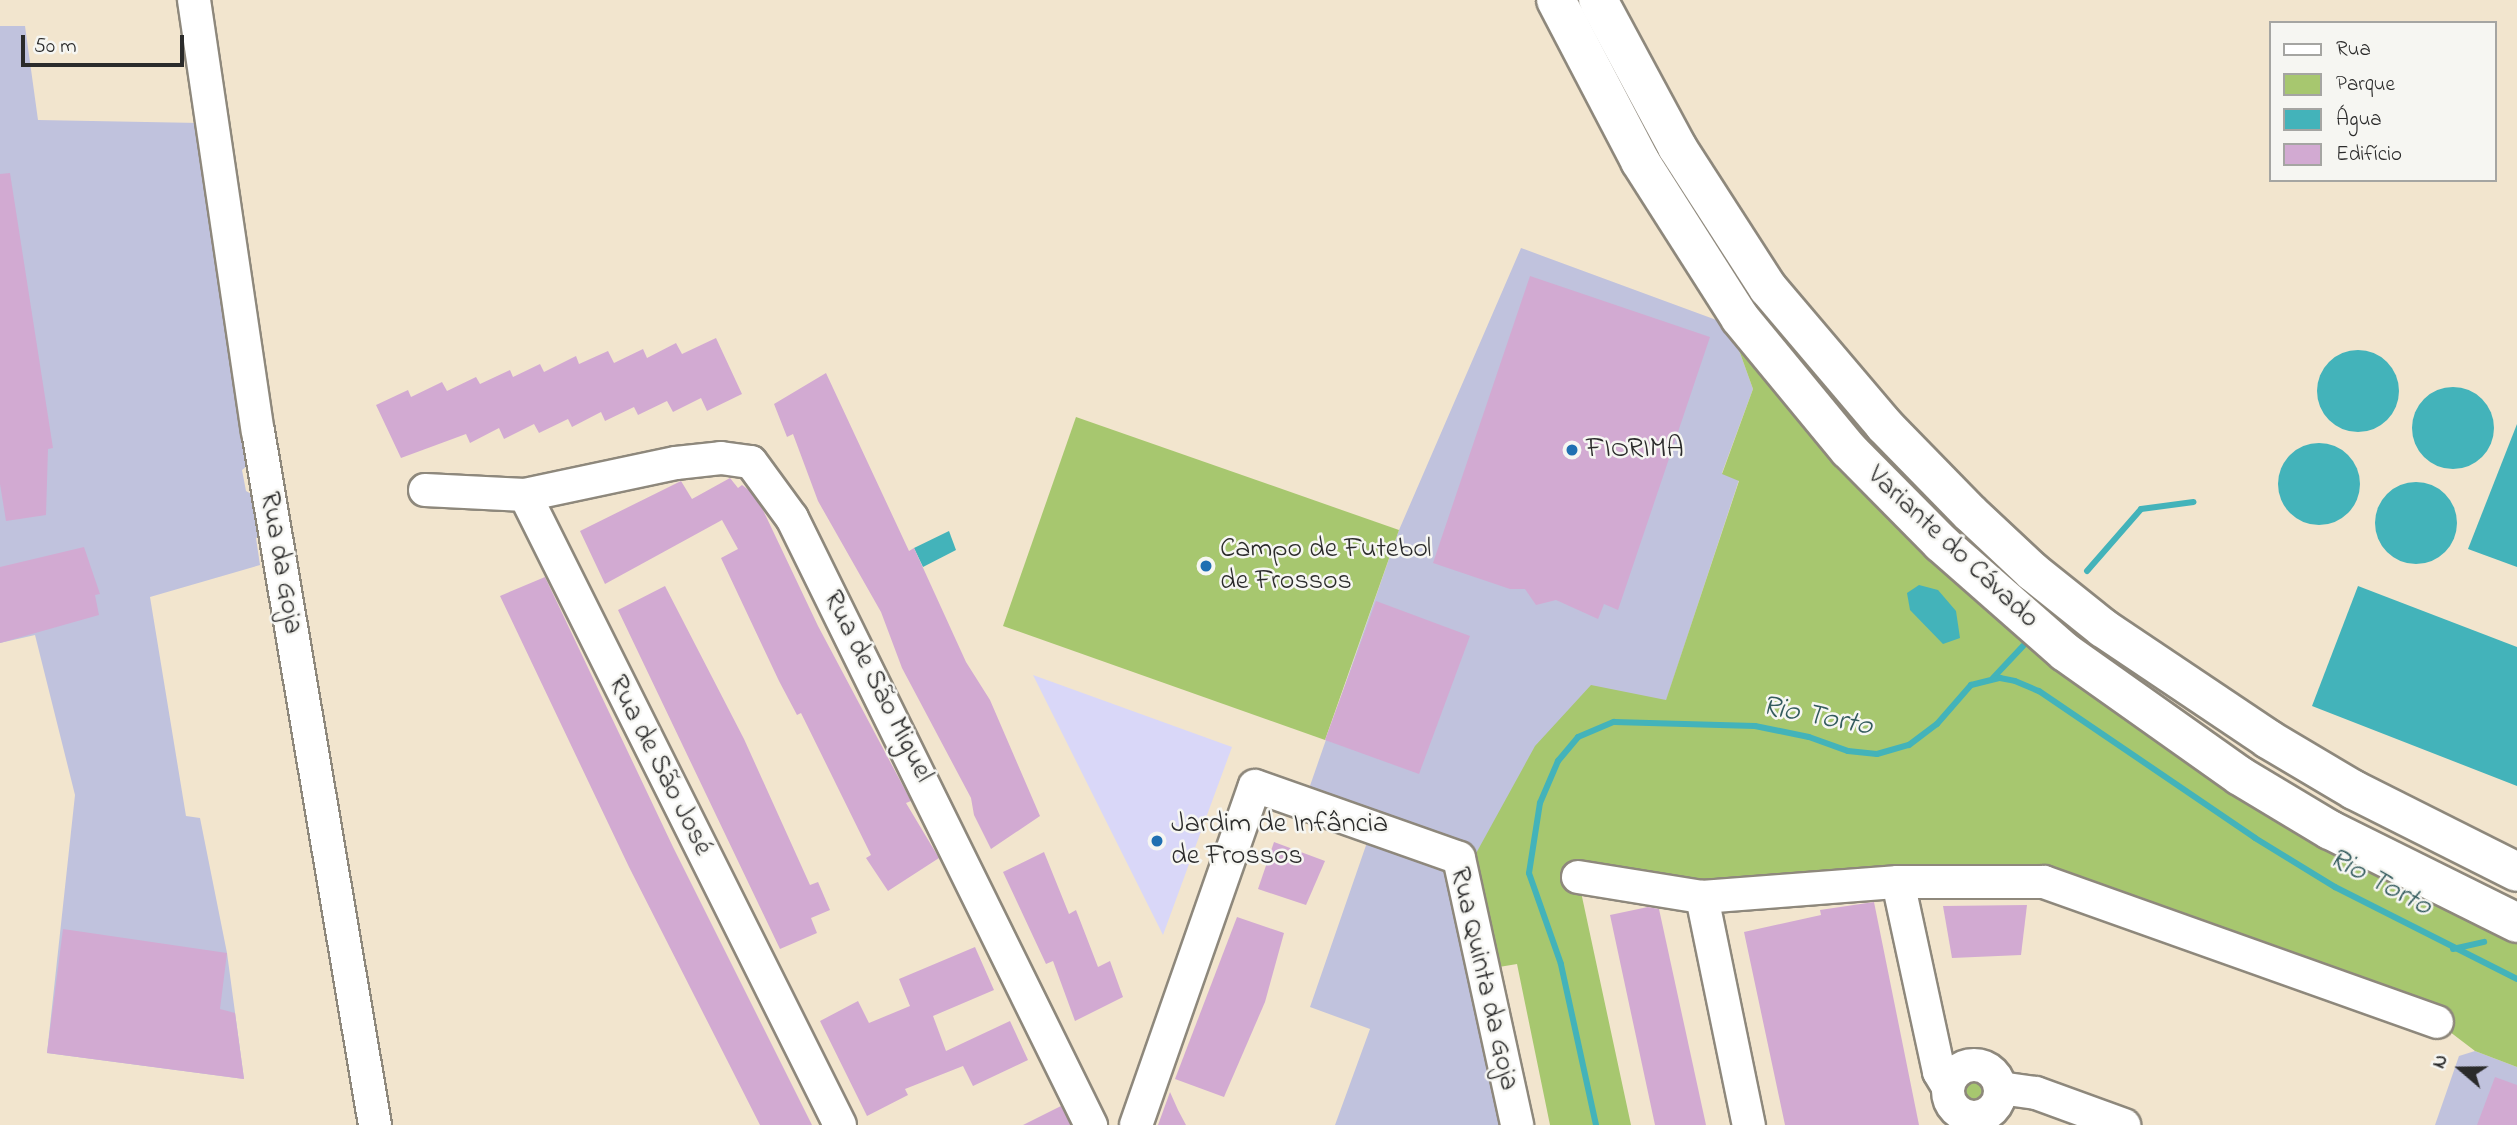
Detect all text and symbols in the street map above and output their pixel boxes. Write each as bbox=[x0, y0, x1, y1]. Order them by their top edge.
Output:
scale bar bbox=[24, 21, 187, 65]
legend bbox=[2268, 21, 2496, 182]
text: 50 m bbox=[34, 32, 77, 62]
text: Rua bbox=[2336, 35, 2371, 65]
text: Parque bbox=[2336, 70, 2395, 100]
text: Água bbox=[2336, 105, 2382, 135]
text: Edifício bbox=[2336, 140, 2402, 170]
place label: FIORIMA bbox=[1586, 433, 1684, 467]
marker: FIORIMA bbox=[1564, 442, 1580, 458]
street label: Variante do Cávado bbox=[1859, 460, 2045, 636]
street label: Rua da Goja bbox=[251, 489, 309, 637]
place label: Campo de Futebol de Frossos bbox=[1220, 533, 1432, 599]
marker: Campo de Futebol de Frossos bbox=[1198, 558, 1214, 574]
street label: Rua de São Miguel bbox=[814, 586, 940, 788]
street label: Rua de São José bbox=[599, 670, 719, 862]
water label: Rio Torto bbox=[1759, 689, 1875, 745]
place label: Jardim de Infância de Frossos bbox=[1171, 808, 1388, 874]
marker: Jardim de Infância de Frossos bbox=[1149, 833, 1165, 849]
water label: Rio Torto bbox=[2322, 841, 2438, 925]
street label: Rua Quinta da Goja bbox=[1441, 864, 1525, 1094]
north arrow bbox=[2426, 1034, 2496, 1104]
text: N bbox=[2426, 1051, 2456, 1072]

